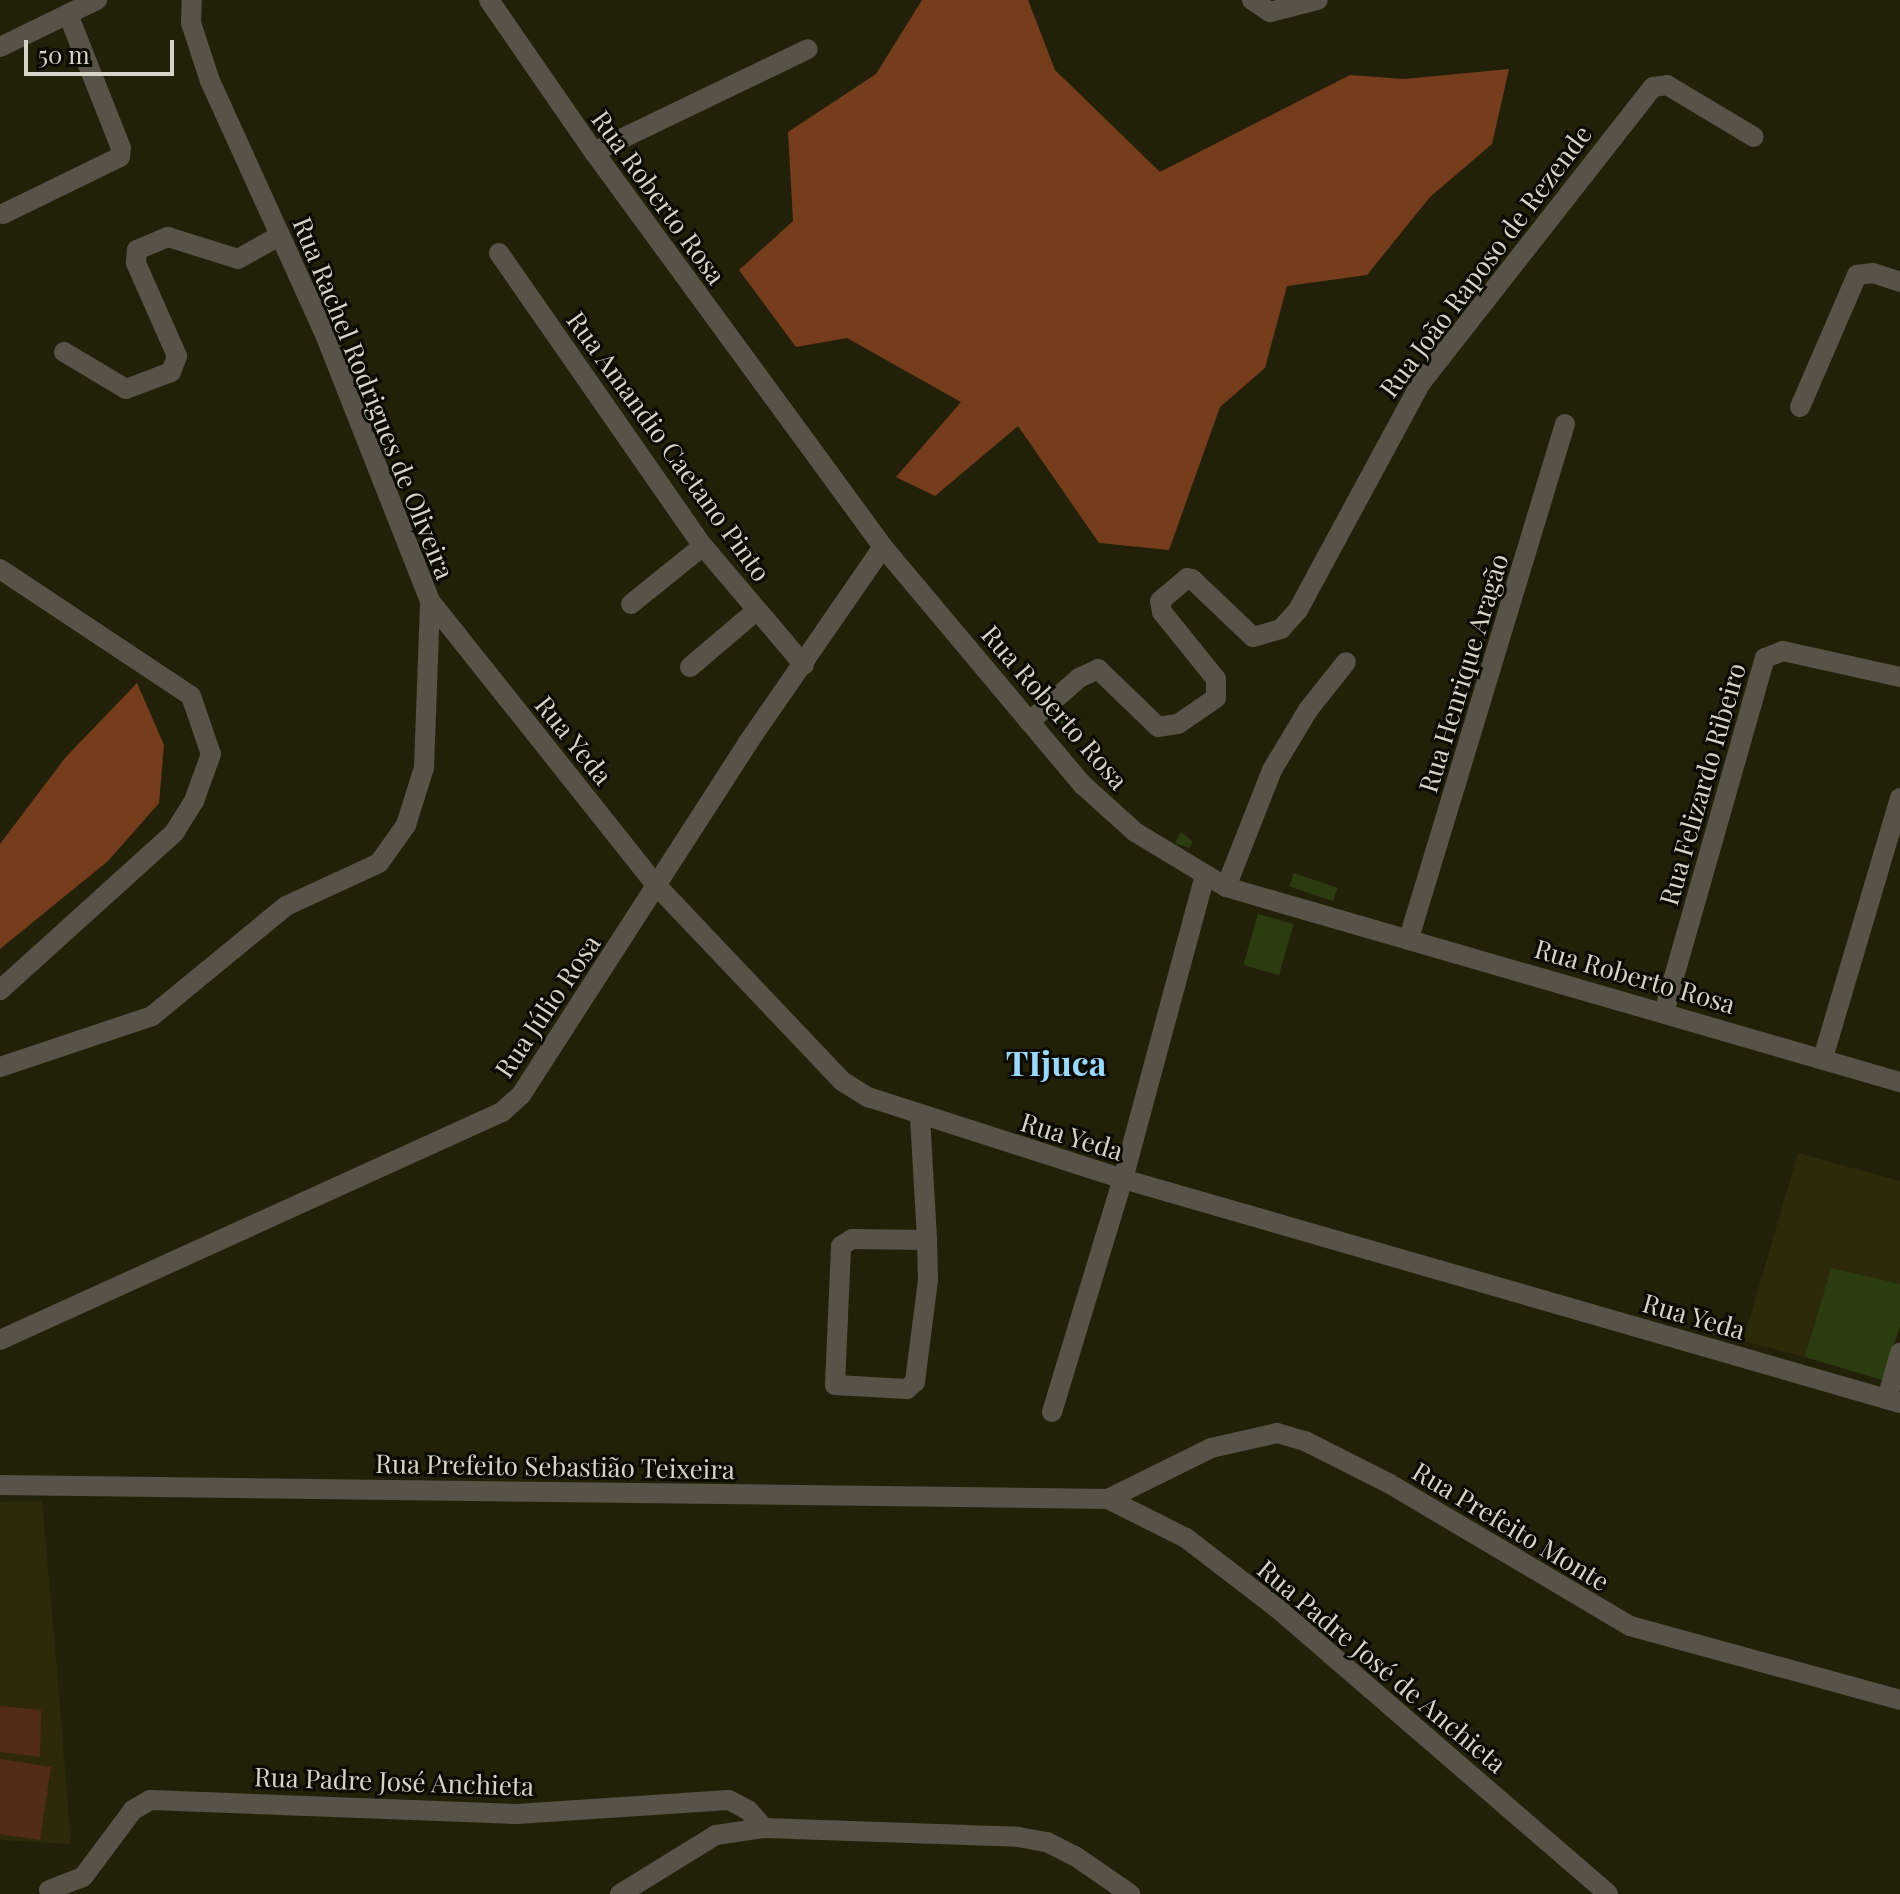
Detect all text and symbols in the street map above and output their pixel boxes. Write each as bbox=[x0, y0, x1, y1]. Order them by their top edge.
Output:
scale bar bbox=[28, 24, 178, 74]
text: 50 m bbox=[38, 38, 90, 70]
street label: Rua Roberto Rosa bbox=[585, 104, 733, 290]
street label: Rua João Raposo de Rezende bbox=[1372, 119, 1598, 403]
street label: Rua Rachel Rodrigues de Oliveira bbox=[287, 212, 461, 584]
street label: Rua Amandio Caetano Pinto bbox=[560, 305, 778, 587]
street label: Rua Henrique Aragão bbox=[1412, 549, 1514, 797]
street label: Rua Roberto Rosa bbox=[975, 618, 1135, 796]
street label: Rua Felizardo Ribeiro bbox=[1652, 659, 1752, 909]
street label: Rua Yeda bbox=[528, 689, 620, 791]
street label: Rua Júlio Rosa bbox=[488, 928, 606, 1084]
street label: Rua Roberto Rosa bbox=[1531, 932, 1739, 1020]
district label: TIjuca bbox=[1006, 1043, 1106, 1083]
street label: Rua Yeda bbox=[1017, 1106, 1127, 1166]
street label: Rua Yeda bbox=[1639, 1286, 1749, 1346]
street label: Rua Prefeito Sebastião Teixeira bbox=[374, 1447, 736, 1485]
street label: Rua Prefeito Monte bbox=[1407, 1455, 1615, 1597]
street label: Rua Padre José de Anchieta bbox=[1251, 1552, 1513, 1780]
street label: Rua Padre José Anchieta bbox=[253, 1760, 535, 1802]

